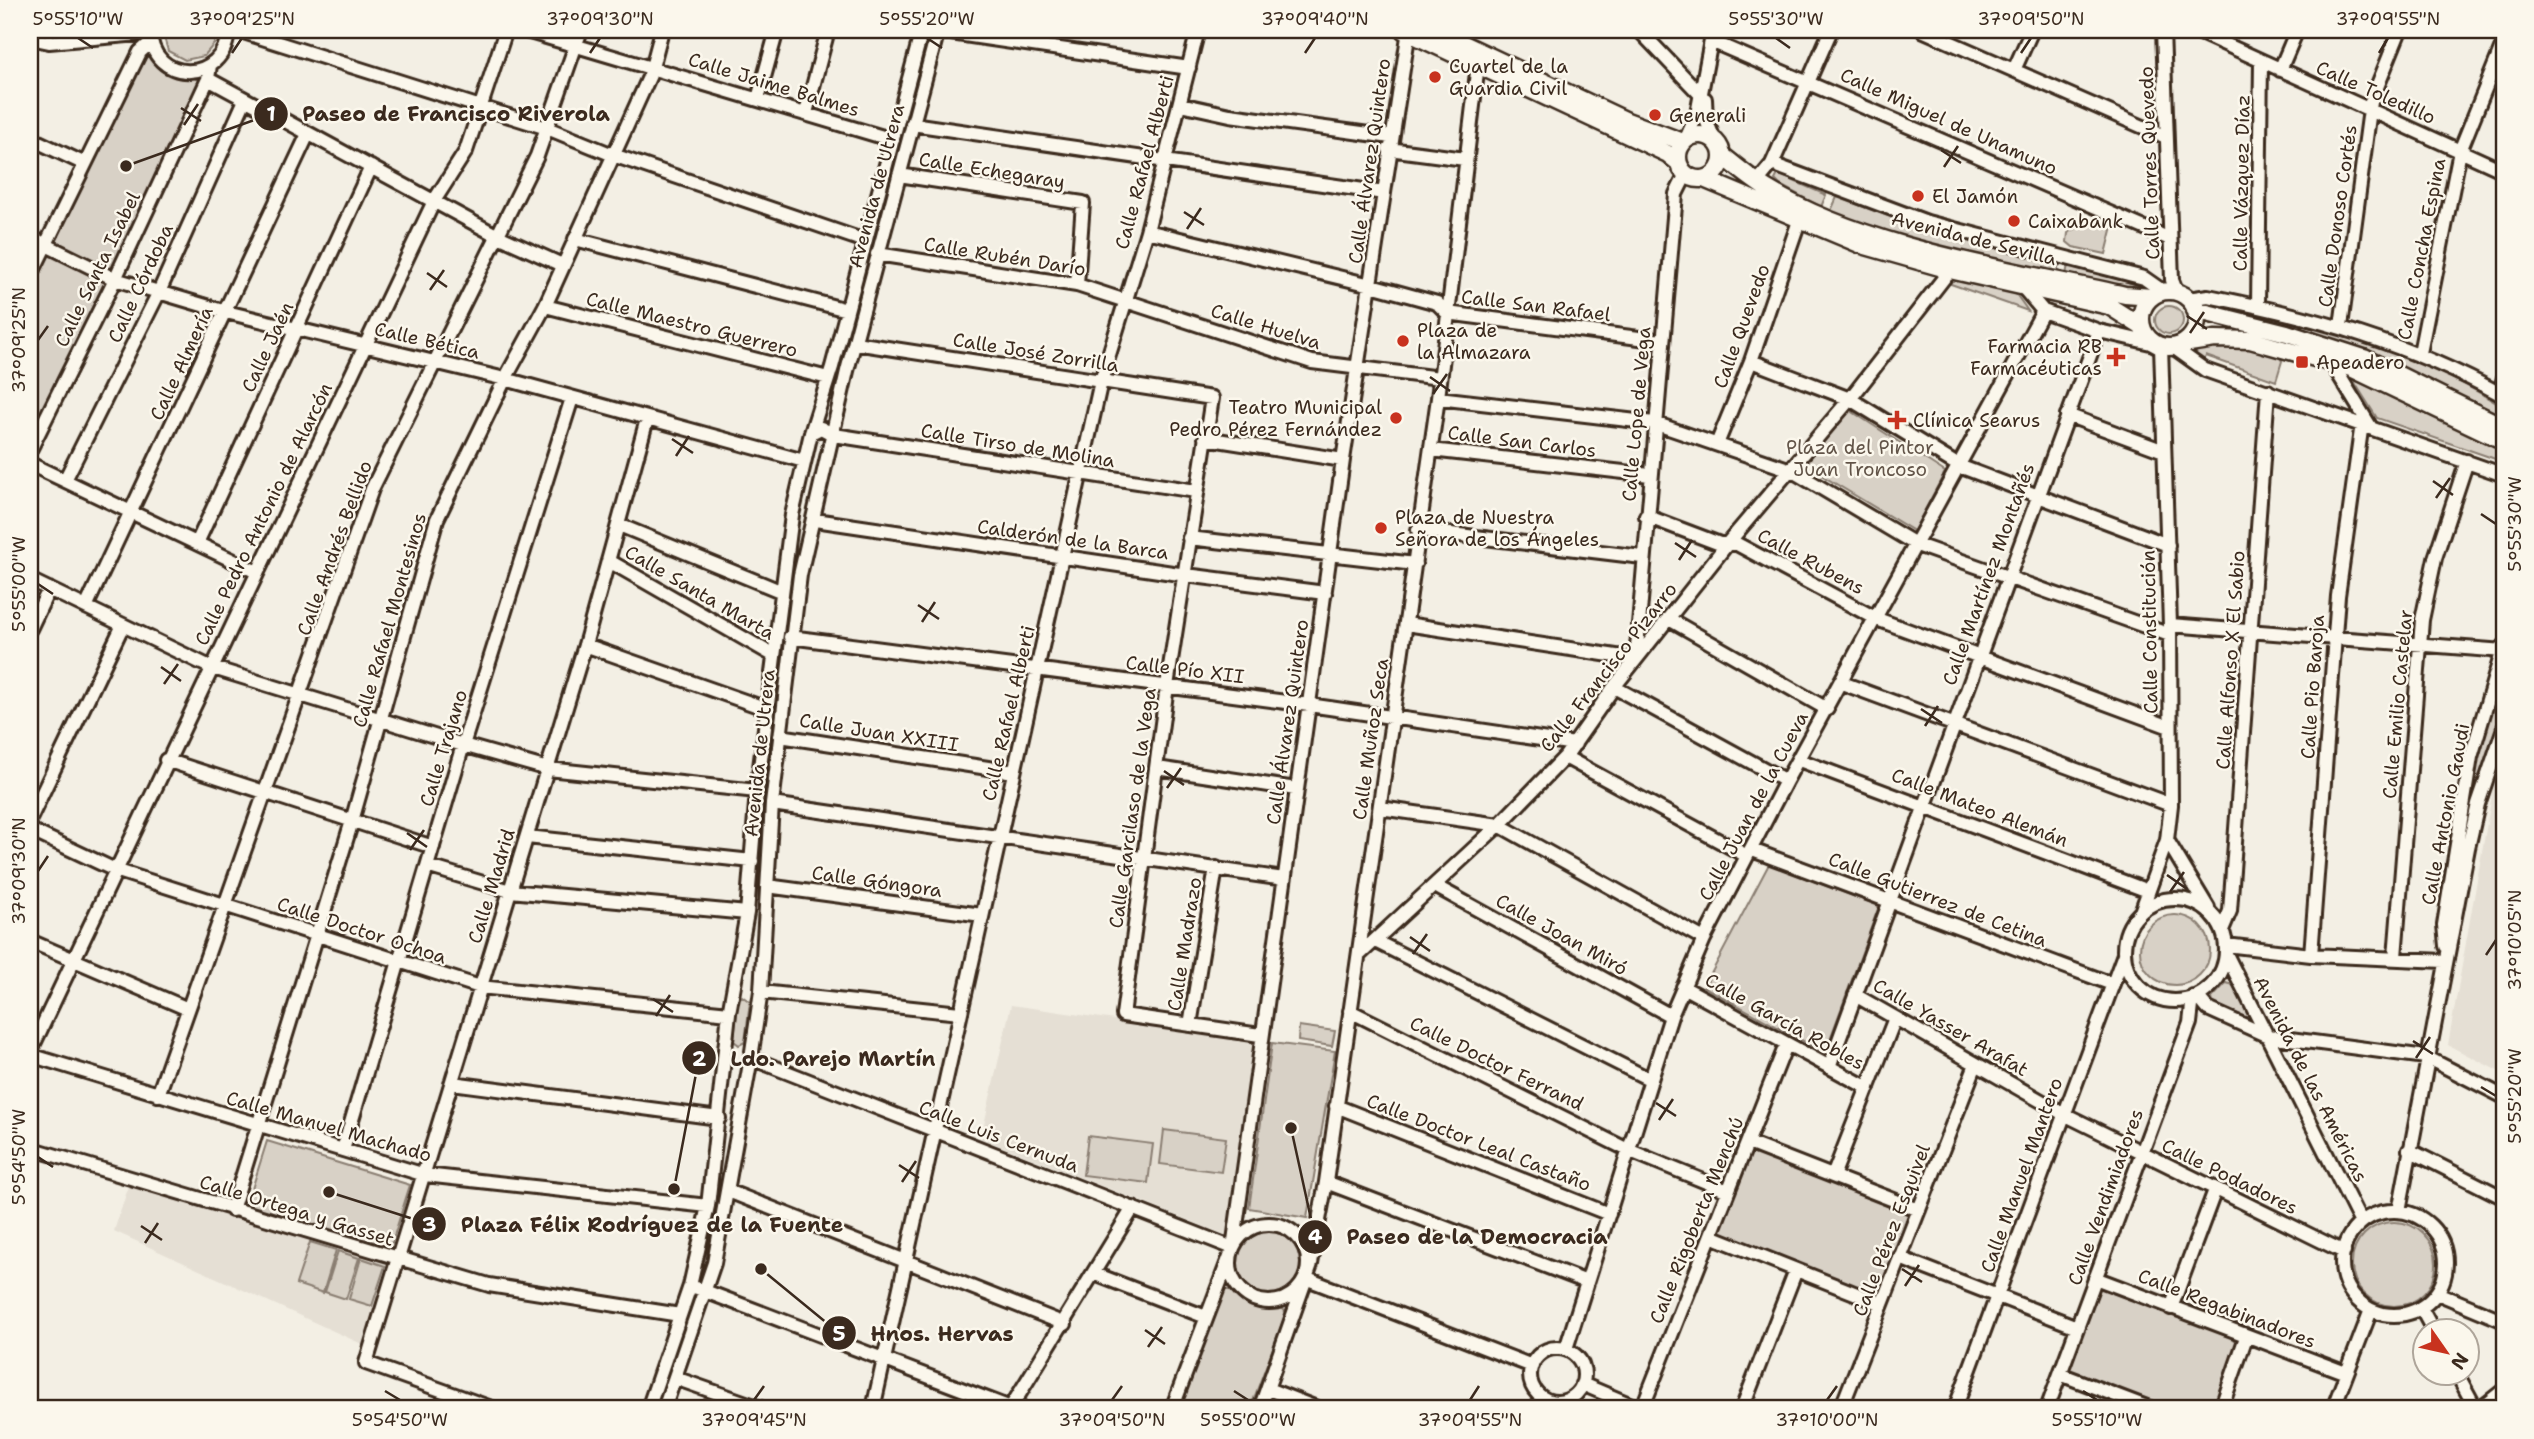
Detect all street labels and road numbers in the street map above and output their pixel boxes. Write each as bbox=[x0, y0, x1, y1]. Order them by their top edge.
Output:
street label: Calle Jaime Balmes bbox=[685, 47, 863, 122]
street label: Calle Toledillo bbox=[2312, 55, 2440, 130]
street label: Calle Álvarez Quintero bbox=[1342, 57, 1396, 265]
street label: Calle Miguel de Unamuno bbox=[1836, 62, 2061, 181]
street label: Calle Torres Quevedo bbox=[2134, 66, 2165, 260]
street label: Calle Rafael Alberti bbox=[1109, 72, 1180, 252]
street label: Calle Vázquez Díaz bbox=[2227, 94, 2256, 272]
street label: Avenida de Utrera bbox=[843, 101, 910, 271]
street label: Calle Donoso Cortés bbox=[2312, 123, 2363, 309]
street label: Calle Echegaray bbox=[917, 147, 1067, 194]
street label: Calle Concha Espina bbox=[2392, 156, 2451, 342]
street label: Calle Santa Isabel bbox=[49, 187, 146, 351]
street label: Avenida de Sevilla bbox=[1889, 206, 2059, 271]
street label: Calle Córdoba bbox=[102, 220, 179, 347]
street label: Calle Rubén Darío bbox=[922, 231, 1088, 282]
street label: Calle Quevedo bbox=[1707, 261, 1776, 392]
street label: Calle San Rafael bbox=[1460, 284, 1612, 327]
street label: Calle Maestro Guerrero bbox=[584, 286, 800, 363]
street label: Calle Jaén bbox=[236, 298, 299, 396]
street label: Calle Huelva bbox=[1208, 298, 1324, 355]
street label: Calle Almería bbox=[144, 302, 219, 424]
street label: Calle Bética bbox=[372, 316, 482, 365]
street label: Calle Lope de Vega bbox=[1616, 325, 1657, 503]
street label: Calle José Zorrilla bbox=[951, 327, 1121, 378]
street label: Calle Pedro Antonio de Alarcón bbox=[189, 379, 338, 650]
street label: Calle Tirso de Molina bbox=[919, 418, 1117, 473]
street label: Calle San Carlos bbox=[1446, 420, 1598, 463]
street label: Calle Andrés Bellido bbox=[291, 457, 378, 639]
street label: Calle Martínez Montañés bbox=[1937, 460, 2040, 689]
street label: Calle Rafael Montesinos bbox=[347, 510, 432, 730]
street label: Calderón de la Barca bbox=[976, 514, 1170, 565]
street label: Calle Rubens bbox=[1753, 523, 1869, 600]
street label: Calle Santa Marta bbox=[620, 539, 779, 646]
street label: Calle Constitución bbox=[2136, 550, 2163, 714]
street label: Calle Alfonso X El Sabio bbox=[2210, 550, 2251, 770]
street label: Calle Francisco Pizarro bbox=[1534, 577, 1683, 757]
street label: Calle Emilio Castelar bbox=[2377, 608, 2418, 800]
street label: Calle Pio Baroja bbox=[2295, 614, 2330, 760]
street label: Calle Álvarez Quintero bbox=[1260, 618, 1314, 826]
street label: Calle Rafael Alberti bbox=[976, 623, 1041, 803]
street label: Calle Pío XII bbox=[1124, 650, 1246, 689]
street label: Calle Muñoz Seca bbox=[1347, 656, 1394, 822]
street label: Avenida de Utrera bbox=[738, 668, 781, 838]
street label: Calle Garcilaso de la Vega bbox=[1103, 686, 1162, 930]
street label: Calle Trajano bbox=[414, 687, 473, 810]
street label: Calle Juan de la Cueva bbox=[1693, 707, 1814, 905]
street label: Calle Juan XXIII bbox=[798, 708, 960, 757]
street label: Calle Antonio Gaudi bbox=[2416, 721, 2475, 907]
street label: Calle Mateo Alemán bbox=[1888, 762, 2072, 853]
street label: Calle Madrid bbox=[462, 826, 521, 947]
street label: Calle Gutierrez de Cetina bbox=[1825, 846, 2051, 953]
street label: Calle Góngora bbox=[810, 860, 944, 903]
street label: Calle Madrazo bbox=[1162, 875, 1207, 1013]
street label: Calle Joan Miró bbox=[1491, 888, 1632, 981]
street label: Calle Doctor Ochoa bbox=[274, 891, 450, 970]
street label: Calle García Robles bbox=[1701, 967, 1869, 1076]
street label: Avenida de las Américas bbox=[2248, 972, 2373, 1186]
street label: Calle Yasser Arafat bbox=[1868, 973, 2033, 1082]
street label: Calle Doctor Ferrand bbox=[1406, 1010, 1588, 1116]
street label: Calle Manuel Mantero bbox=[1975, 1074, 2068, 1276]
street label: Calle Manuel Machado bbox=[223, 1085, 434, 1168]
street label: Calle Doctor Leal Castaño bbox=[1363, 1088, 1595, 1197]
street label: Calle Luis Cernuda bbox=[915, 1094, 1082, 1179]
street label: Calle Vendimiadores bbox=[2062, 1105, 2149, 1289]
street label: Calle Rigoberta Menchú bbox=[1644, 1113, 1749, 1327]
street label: Calle Podadores bbox=[2158, 1133, 2302, 1220]
street label: Calle Pérez Esquivel bbox=[1847, 1140, 1936, 1320]
street label: Calle Ortega y Gasset bbox=[196, 1169, 397, 1252]
street label: Calle Regabinadores bbox=[2134, 1263, 2319, 1354]

